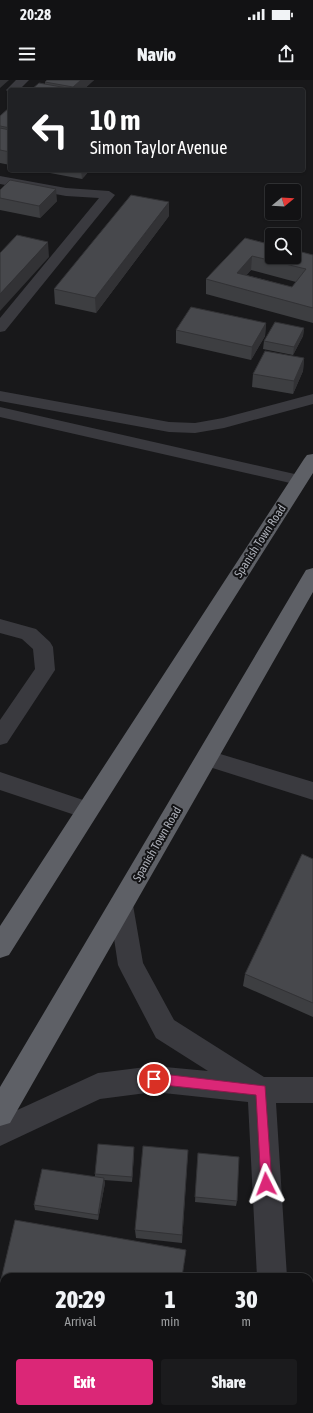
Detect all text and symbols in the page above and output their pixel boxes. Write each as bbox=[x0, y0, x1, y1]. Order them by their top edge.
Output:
text: 20:28 bbox=[20, 6, 51, 23]
icon: menu bbox=[16, 43, 38, 65]
icon: share bbox=[275, 43, 297, 65]
text: Navio bbox=[137, 44, 176, 65]
icon: left bbox=[24, 104, 76, 156]
text: 10 m bbox=[90, 104, 140, 136]
text: Simon Taylor Avenue bbox=[90, 137, 227, 158]
north arrow bbox=[265, 184, 301, 220]
map controls bbox=[265, 184, 301, 264]
button: search bbox=[265, 228, 301, 264]
street label: Spanish Town Road bbox=[231, 502, 289, 580]
street label: Spanish Town Road bbox=[130, 804, 184, 884]
pin bbox=[137, 1062, 171, 1096]
icon: arrive bbox=[143, 1068, 165, 1090]
position arrow bbox=[245, 1163, 287, 1205]
text: 20:29 bbox=[55, 1286, 105, 1313]
text: 1 bbox=[165, 1286, 176, 1313]
text: 30 bbox=[235, 1286, 258, 1313]
text: Arrival bbox=[65, 1314, 96, 1329]
text: min bbox=[161, 1314, 179, 1329]
text: m bbox=[242, 1314, 251, 1329]
button: Exit bbox=[16, 1359, 153, 1405]
button: Share bbox=[161, 1359, 297, 1405]

